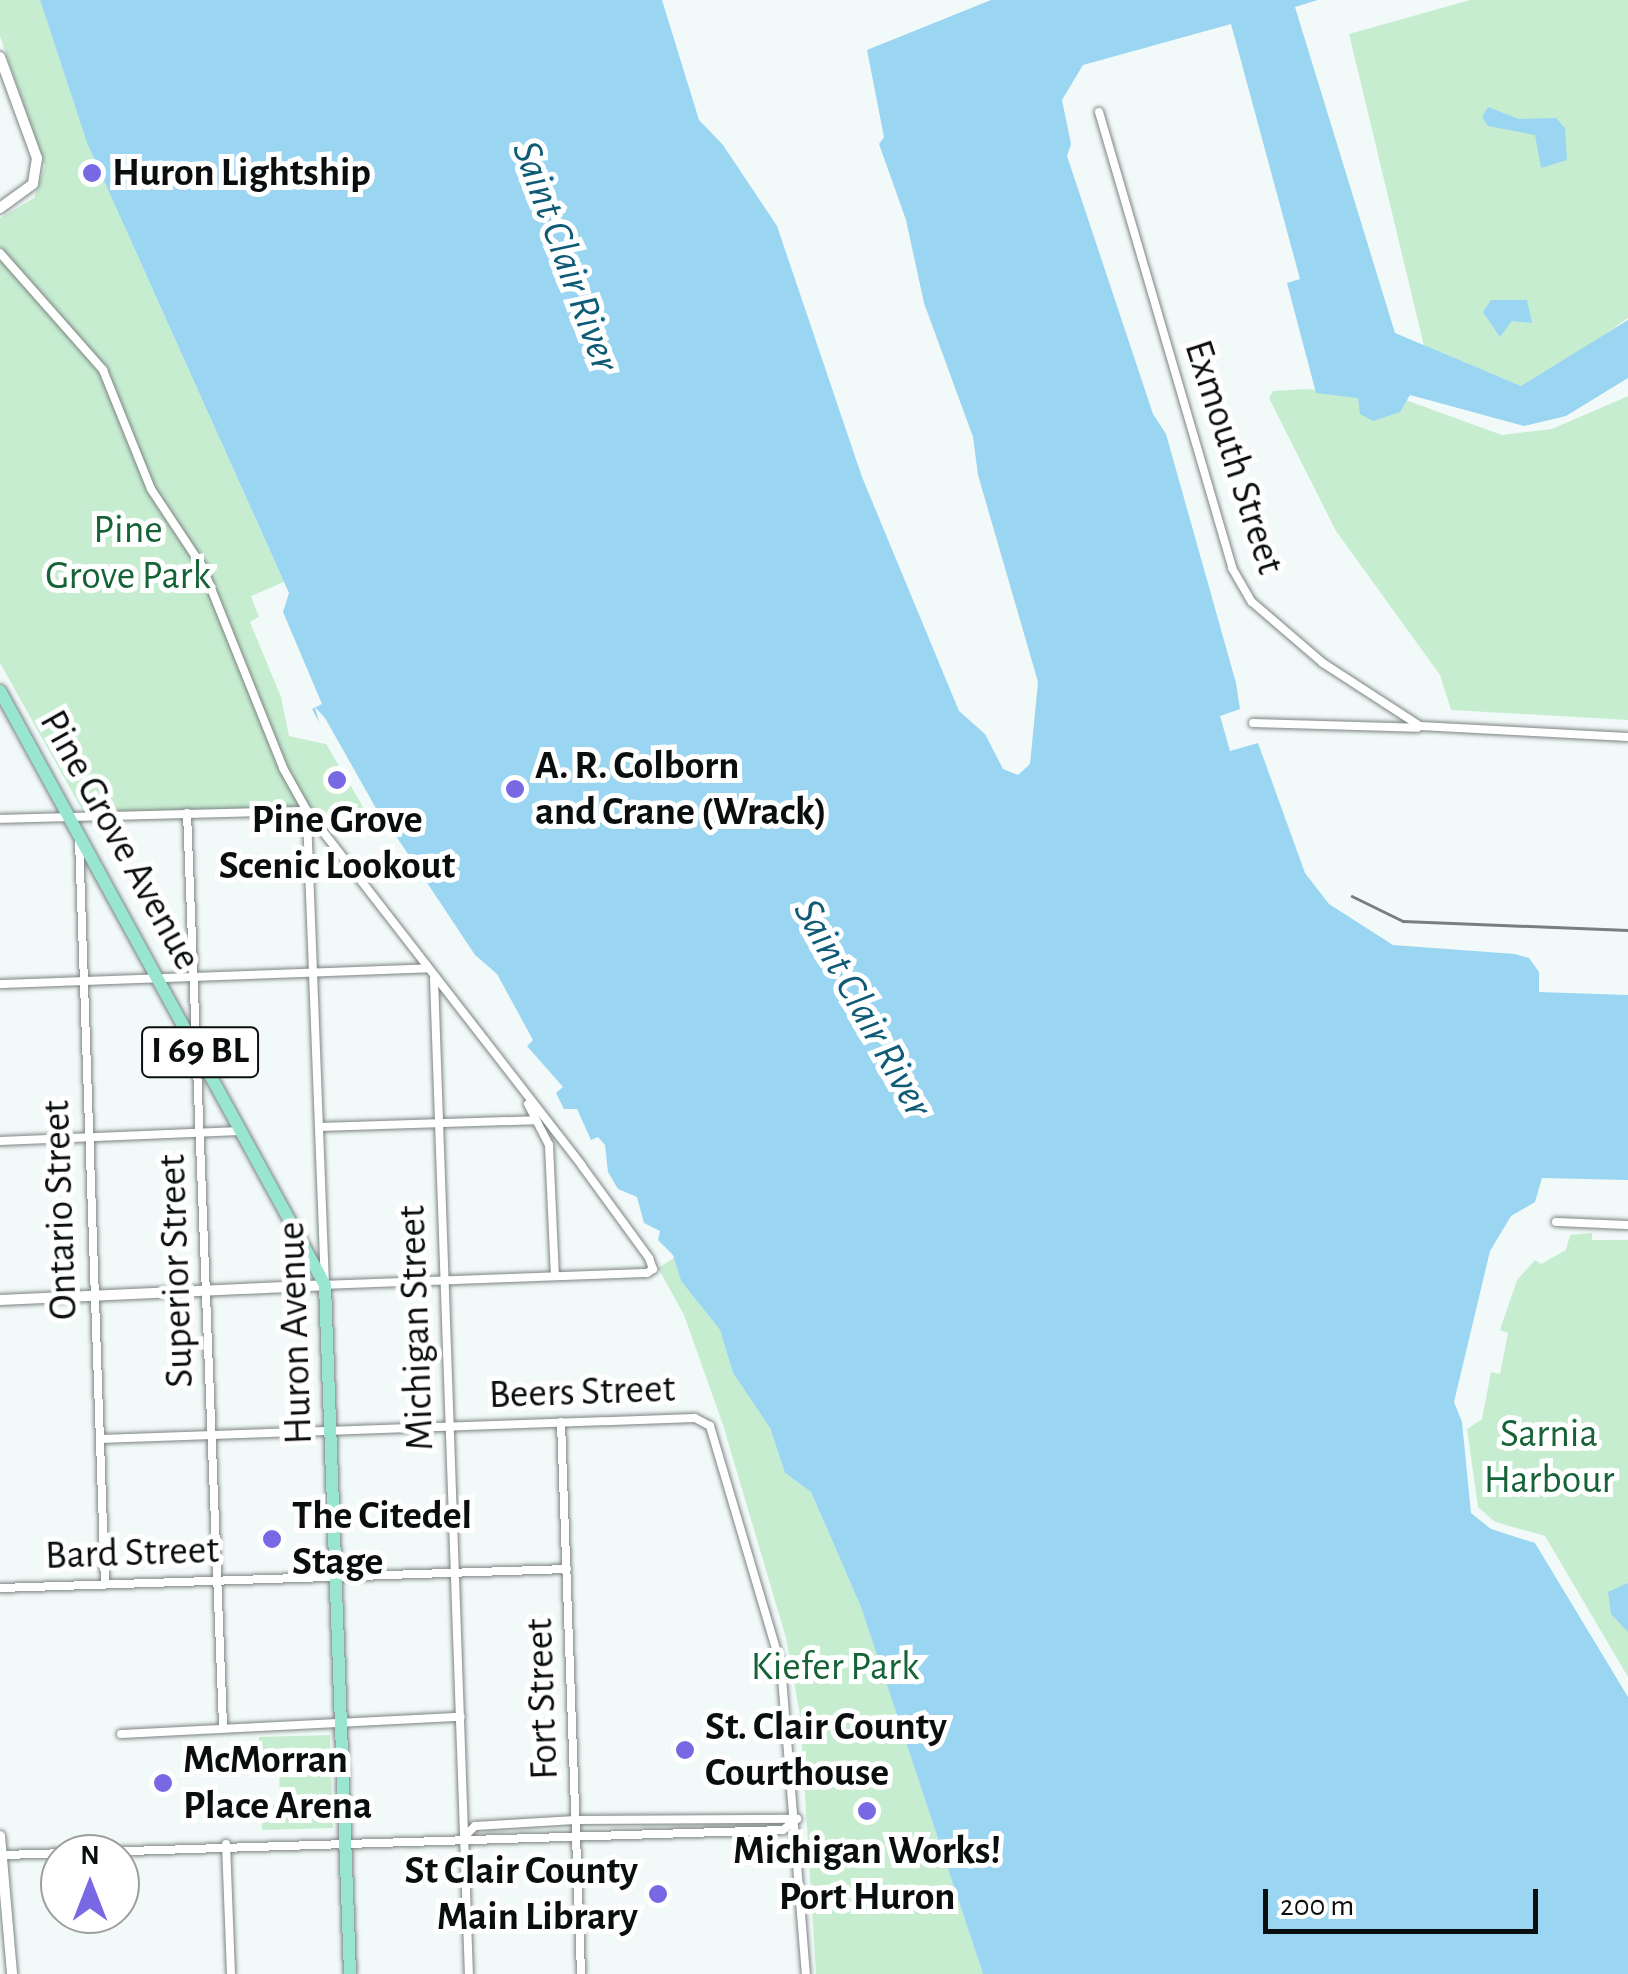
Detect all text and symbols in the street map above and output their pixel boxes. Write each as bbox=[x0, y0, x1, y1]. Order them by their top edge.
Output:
water label: Saint Clair River bbox=[501, 134, 631, 378]
place label: Huron Lightship bbox=[112, 149, 371, 197]
marker: Huron Lightship bbox=[81, 162, 103, 184]
street label: Exmouth Street bbox=[1174, 334, 1294, 580]
park label: Pine Grove Park bbox=[45, 506, 211, 600]
street label: Pine Grove Avenue bbox=[29, 702, 211, 978]
place label: A. R. Colborn and Crane (Wrack) bbox=[535, 742, 827, 836]
marker: Pine Grove Scenic Lookout bbox=[326, 769, 348, 791]
marker: A. R. Colborn and Crane (Wrack) bbox=[504, 778, 526, 800]
place label: Pine Grove Scenic Lookout bbox=[219, 796, 455, 890]
water label: Saint Clair River bbox=[782, 890, 944, 1126]
road number: I 69 BL bbox=[140, 1019, 260, 1085]
street label: Ontario Street bbox=[32, 1099, 88, 1321]
street label: Superior Street bbox=[148, 1153, 204, 1389]
street label: Michigan Street bbox=[388, 1204, 444, 1452]
street label: Huron Avenue bbox=[267, 1221, 323, 1445]
street label: Beers Street bbox=[488, 1365, 676, 1419]
park label: Sarnia Harbour bbox=[1484, 1410, 1614, 1504]
place label: The Citedel Stage bbox=[292, 1492, 472, 1586]
street label: Bard Street bbox=[44, 1526, 220, 1580]
marker: The Citedel Stage bbox=[261, 1528, 283, 1550]
street label: Fort Street bbox=[515, 1617, 569, 1781]
park label: Kiefer Park bbox=[751, 1643, 919, 1691]
place label: St. Clair County Courthouse bbox=[705, 1703, 947, 1797]
place label: McMorran Place Arena bbox=[183, 1736, 372, 1830]
marker: St. Clair County Courthouse bbox=[674, 1739, 696, 1761]
marker: McMorran Place Arena bbox=[152, 1772, 174, 1794]
marker: Michigan Works! Port Huron bbox=[856, 1800, 878, 1822]
place label: Michigan Works! Port Huron bbox=[733, 1827, 1001, 1921]
north arrow bbox=[40, 1834, 140, 1934]
text: N bbox=[80, 1842, 100, 1870]
place label: St Clair County Main Library bbox=[405, 1847, 638, 1941]
scale bar bbox=[1268, 1869, 1543, 1931]
marker: St Clair County Main Library bbox=[647, 1883, 669, 1905]
text: 200 m bbox=[1280, 1891, 1354, 1921]

